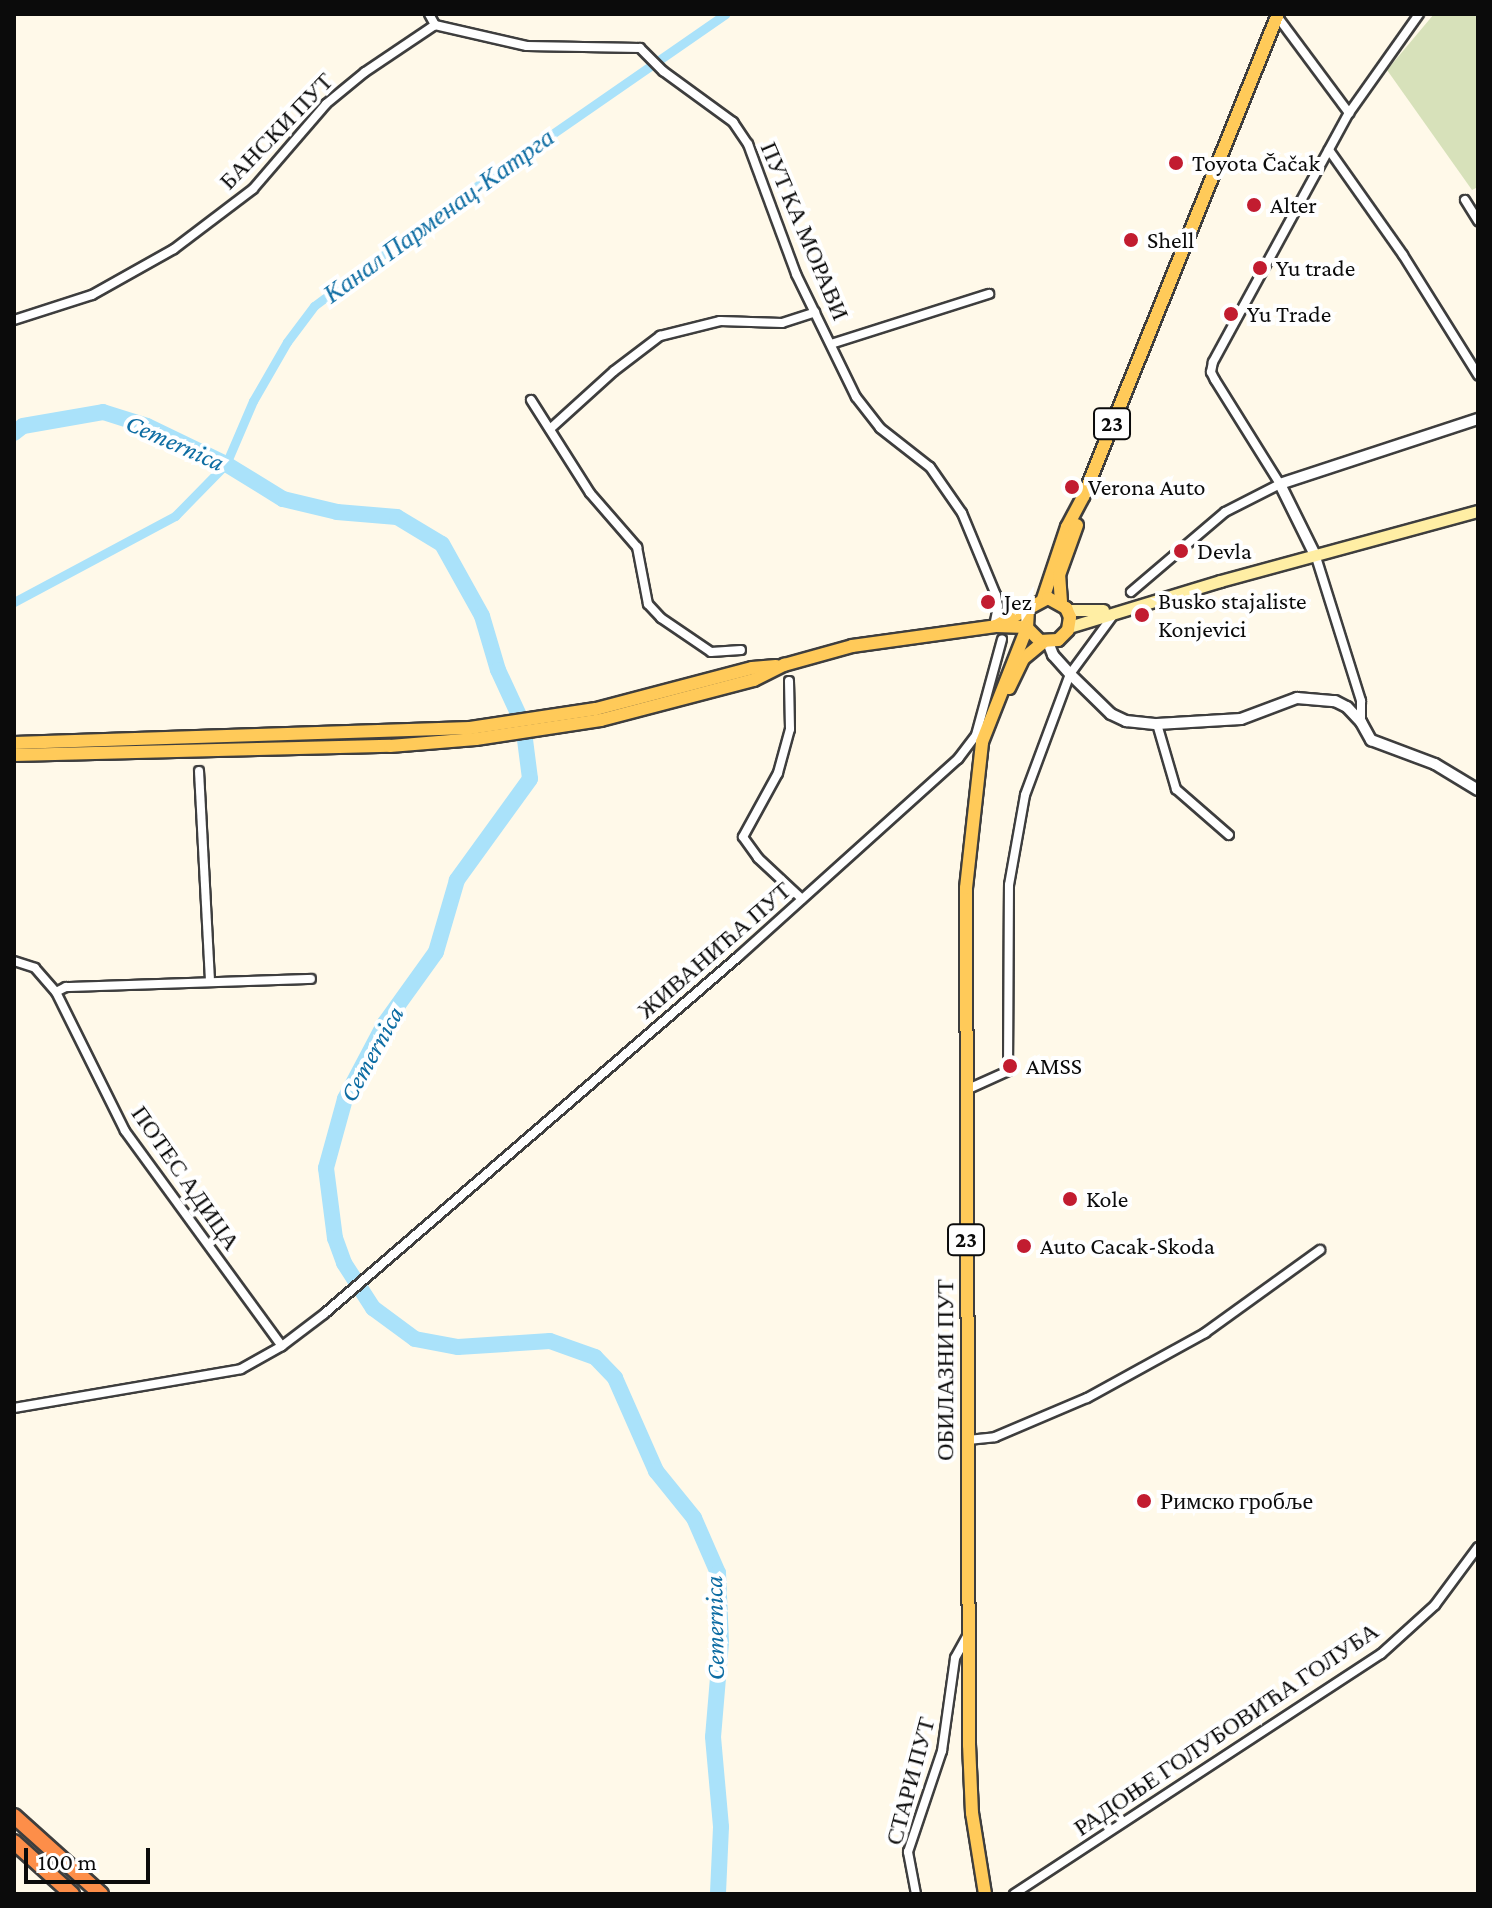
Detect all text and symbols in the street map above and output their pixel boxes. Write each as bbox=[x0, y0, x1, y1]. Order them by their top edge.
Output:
street label: БАНСКИ ПУТ bbox=[213, 67, 339, 195]
water label: Канал Парменац-Катрга bbox=[318, 122, 560, 310]
street label: ПУТ КА МОРАВИ bbox=[754, 137, 856, 325]
place label: Toyota Čačak bbox=[1192, 149, 1320, 177]
marker: Toyota Čačak bbox=[1167, 154, 1185, 172]
place label: Alter bbox=[1270, 191, 1317, 219]
marker: Alter bbox=[1245, 196, 1263, 214]
place label: Shell bbox=[1147, 226, 1194, 254]
marker: Shell bbox=[1122, 231, 1140, 249]
place label: Yu trade bbox=[1276, 254, 1355, 282]
marker: Yu trade bbox=[1251, 259, 1269, 277]
place label: Yu Trade bbox=[1247, 300, 1331, 328]
marker: Yu Trade bbox=[1222, 305, 1240, 323]
road number: 23 bbox=[1092, 406, 1132, 442]
water label: Cemernica bbox=[121, 407, 229, 479]
place label: Verona Auto bbox=[1088, 473, 1205, 501]
marker: Verona Auto bbox=[1063, 478, 1081, 496]
place label: Devla bbox=[1197, 537, 1252, 565]
marker: Devla bbox=[1172, 542, 1190, 560]
place label: Busko stajaliste Konjevici bbox=[1158, 587, 1307, 643]
place label: Jez bbox=[1004, 588, 1032, 616]
marker: Jez bbox=[979, 593, 997, 611]
marker: Busko stajaliste Konjevici bbox=[1133, 606, 1151, 624]
street label: ЖИВАНИЋА ПУТ bbox=[631, 876, 797, 1024]
water label: Cemernica bbox=[333, 1001, 411, 1107]
place label: AMSS bbox=[1026, 1052, 1082, 1080]
marker: AMSS bbox=[1001, 1057, 1019, 1075]
street label: ПОТЕС АДИЦА bbox=[125, 1100, 247, 1256]
place label: Kole bbox=[1086, 1185, 1128, 1213]
marker: Kole bbox=[1061, 1190, 1079, 1208]
road number: 23 bbox=[946, 1222, 986, 1258]
place label: Auto Cacak-Skoda bbox=[1040, 1232, 1215, 1260]
marker: Auto Cacak-Skoda bbox=[1015, 1237, 1033, 1255]
street label: ОБИЛАЗНИ ПУТ bbox=[931, 1279, 959, 1461]
place label: Римско гробље bbox=[1160, 1487, 1313, 1515]
marker: Римско гробље bbox=[1135, 1492, 1153, 1510]
water label: Cemernica bbox=[698, 1575, 732, 1681]
street label: РАДОЊЕ ГОЛУБОВИЋА ГОЛУБА bbox=[1068, 1616, 1384, 1842]
street label: СТАРИ ПУТ bbox=[879, 1714, 941, 1848]
scale bar bbox=[28, 1832, 154, 1882]
text: 100 m bbox=[38, 1848, 97, 1875]

